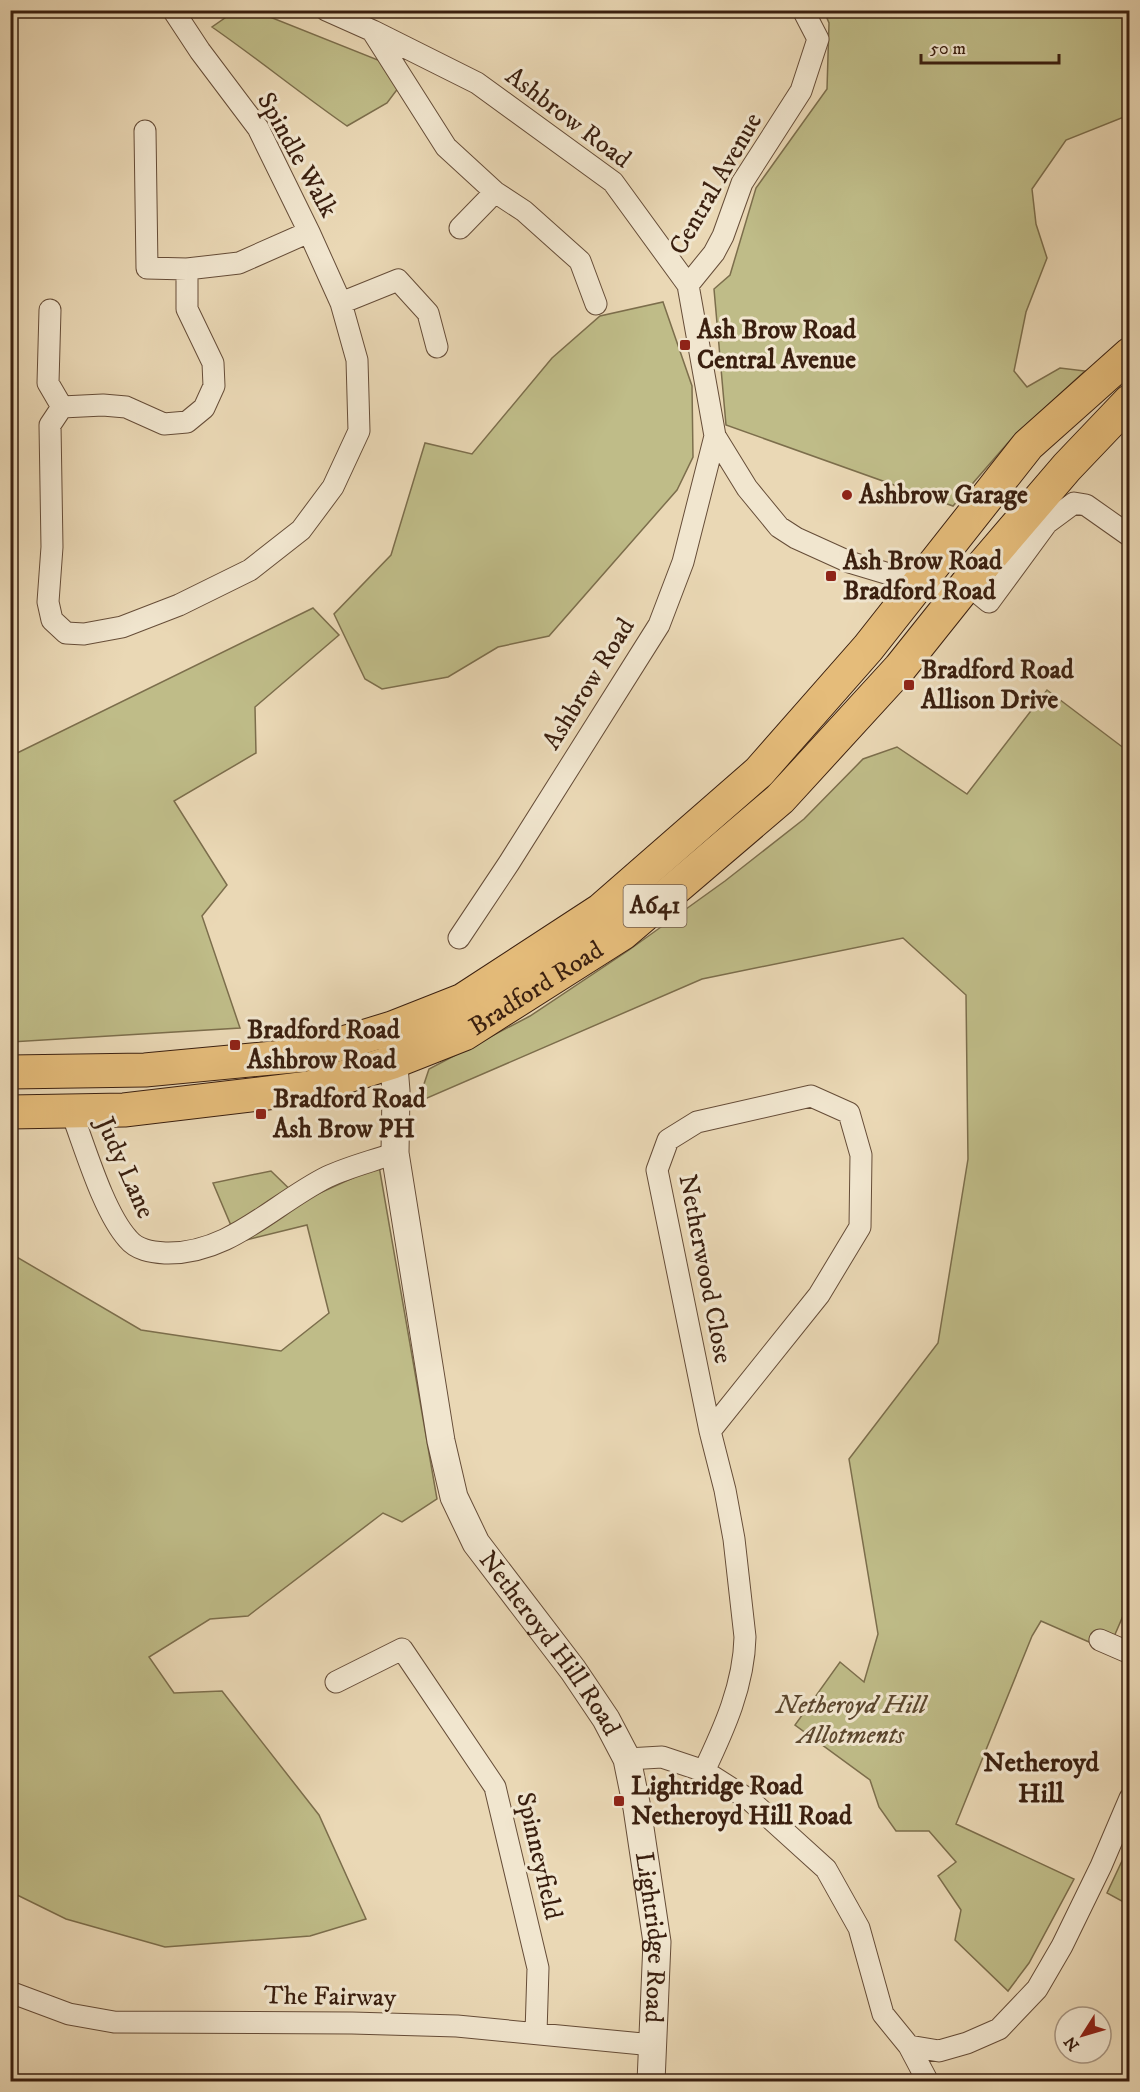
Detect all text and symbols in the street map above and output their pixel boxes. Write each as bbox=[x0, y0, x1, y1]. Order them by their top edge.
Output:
scale bar bbox=[921, 27, 1059, 65]
text: 50 m bbox=[930, 38, 966, 60]
street label: Ashbrow Road bbox=[498, 60, 638, 176]
street label: Spindle Walk bbox=[249, 87, 345, 223]
street label: Central Avenue bbox=[662, 107, 770, 261]
place label: Ash Brow Road Central Avenue bbox=[696, 314, 857, 377]
marker: Ash Brow Road Central Avenue bbox=[678, 338, 692, 352]
place label: Ashbrow Garage bbox=[858, 479, 1028, 512]
marker: Ashbrow Garage bbox=[840, 488, 854, 502]
place label: Ash Brow Road Bradford Road bbox=[842, 545, 1003, 608]
marker: Ash Brow Road Bradford Road bbox=[824, 569, 838, 583]
street label: Ashbrow Road bbox=[535, 612, 643, 756]
place label: Bradford Road Allison Drive bbox=[920, 654, 1075, 717]
marker: Bradford Road Allison Drive bbox=[902, 678, 916, 692]
road number: A641 bbox=[624, 885, 686, 927]
street label: Bradford Road bbox=[463, 933, 609, 1043]
place label: Bradford Road Ashbrow Road bbox=[246, 1014, 401, 1077]
marker: Bradford Road Ashbrow Road bbox=[228, 1038, 242, 1052]
place label: Bradford Road Ash Brow PH bbox=[272, 1083, 427, 1146]
marker: Bradford Road Ash Brow PH bbox=[254, 1107, 268, 1121]
street label: Judy Lane bbox=[87, 1111, 162, 1224]
street label: Netherwood Close bbox=[671, 1172, 739, 1366]
street label: Netheroyd Hill Road bbox=[472, 1544, 628, 1741]
park label: Netheroyd Hill Allotments bbox=[774, 1689, 929, 1752]
district label: Netheroyd Hill bbox=[983, 1746, 1100, 1811]
place label: Lightridge Road Netheroyd Hill Road bbox=[631, 1770, 853, 1833]
street label: Spinneyfield bbox=[508, 1789, 570, 1923]
marker: Lightridge Road Netheroyd Hill Road bbox=[612, 1794, 626, 1808]
street label: Lightridge Road bbox=[627, 1850, 674, 2024]
street label: The Fairway bbox=[264, 1979, 397, 2015]
north arrow bbox=[1053, 2005, 1113, 2065]
text: N bbox=[1060, 2032, 1084, 2055]

